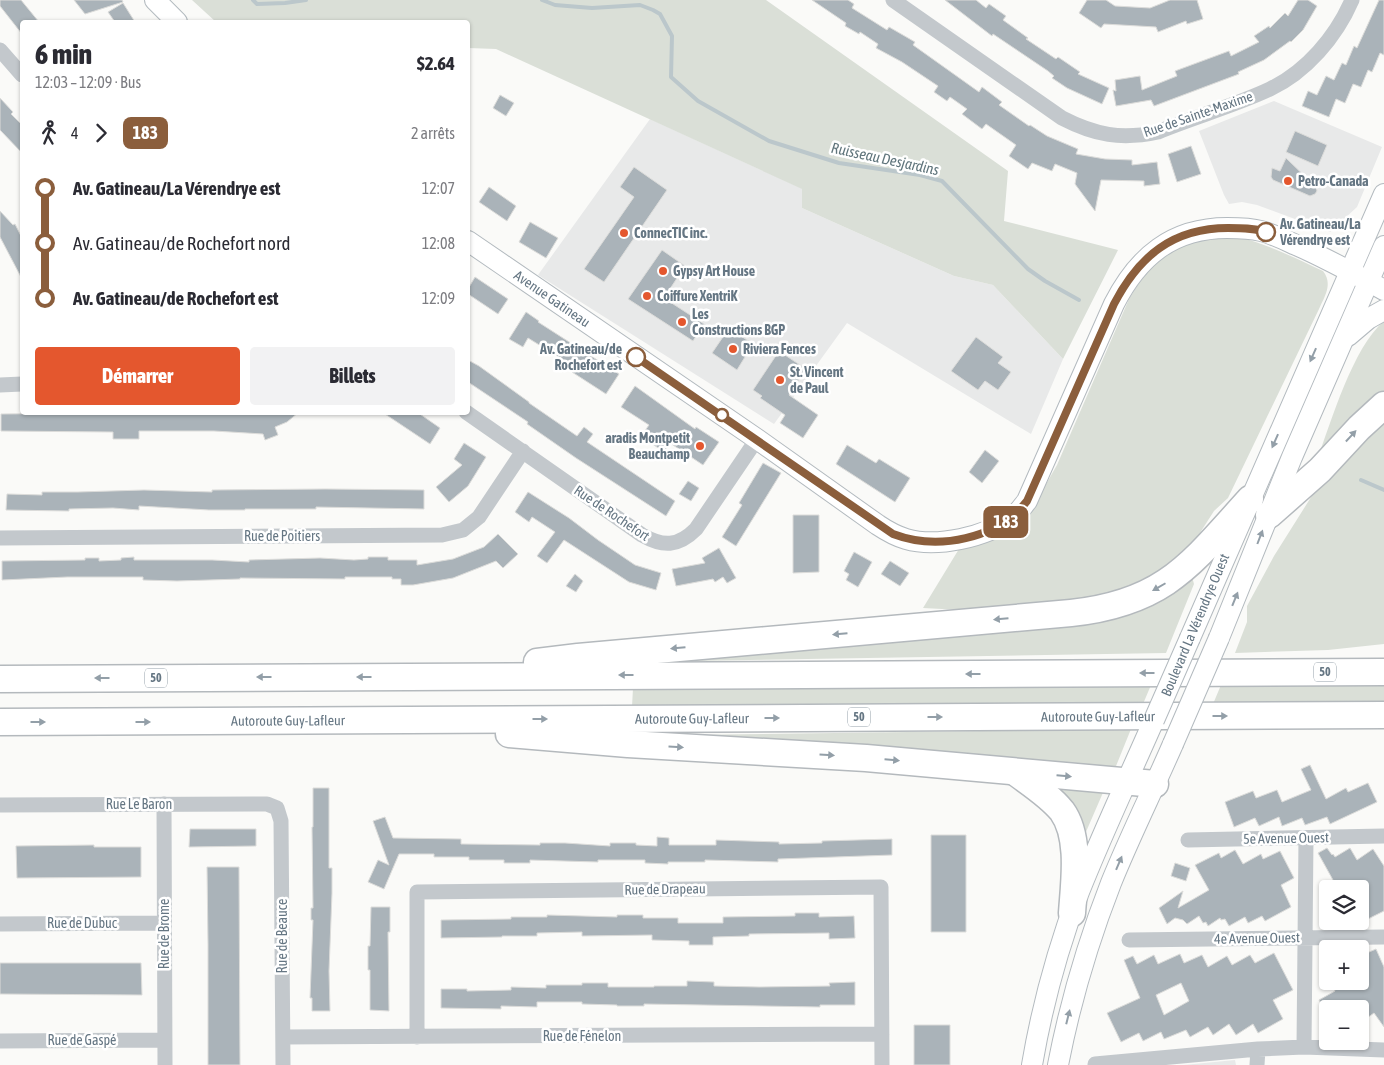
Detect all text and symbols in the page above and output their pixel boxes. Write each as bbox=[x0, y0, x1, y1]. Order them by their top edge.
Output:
text: 6 min bbox=[35, 38, 92, 70]
text: $2.64 bbox=[417, 52, 455, 74]
text: 12:03 – 12:09 · Bus bbox=[35, 73, 141, 91]
street label: Rue de Sainte-Maxime bbox=[1141, 88, 1255, 140]
icon: walk bbox=[35, 119, 63, 147]
icon: forward bbox=[87, 119, 115, 147]
text: 183 bbox=[133, 122, 158, 143]
text: 4 bbox=[71, 124, 79, 142]
text: 2 arrêts bbox=[411, 124, 455, 142]
water label: Ruisseau Desjardins bbox=[830, 139, 940, 178]
place label: Petro-Canada bbox=[1298, 173, 1369, 189]
marker: Petro-Canada bbox=[1282, 175, 1294, 187]
text: Av. Gatineau/La Vérendrye est bbox=[73, 177, 280, 199]
text: 12:07 bbox=[422, 179, 455, 197]
place label: Av. Gatineau/La Vérendrye est bbox=[1279, 216, 1361, 248]
marker: Av. Gatineau/La Vérendrye est bbox=[1256, 222, 1276, 242]
place label: ConnecTIC inc. bbox=[634, 225, 708, 241]
marker: ConnecTIC inc. bbox=[618, 227, 630, 239]
text: Av. Gatineau/de Rochefort nord bbox=[73, 232, 291, 254]
text: 12:08 bbox=[422, 234, 455, 252]
place label: Gypsy Art House bbox=[673, 263, 755, 279]
marker: Gypsy Art House bbox=[657, 265, 669, 277]
street label: Avenue Gatineau bbox=[511, 267, 593, 330]
text: Av. Gatineau/de Rochefort est bbox=[73, 287, 279, 309]
place label: Coiffure XentriK bbox=[657, 288, 737, 304]
text: 12:09 bbox=[422, 289, 455, 307]
marker: Coiffure XentriK bbox=[641, 290, 653, 302]
place label: Les Constructions BGP bbox=[692, 306, 785, 338]
marker: Les Constructions BGP bbox=[676, 316, 688, 328]
place label: Av. Gatineau/de Rochefort est bbox=[539, 341, 622, 373]
place label: Riviera Fences bbox=[743, 341, 816, 357]
marker: Riviera Fences bbox=[727, 343, 739, 355]
button: Démarrer bbox=[35, 347, 240, 405]
button: Billets bbox=[250, 347, 455, 405]
marker: Av. Gatineau/de Rochefort est bbox=[626, 347, 646, 367]
one-way arrow bbox=[1309, 348, 1317, 362]
place label: St. Vincent de Paul bbox=[790, 364, 844, 396]
marker: St. Vincent de Paul bbox=[774, 374, 786, 386]
unlabelled marker bbox=[715, 408, 729, 422]
place label: aradis Montpetit Beauchamp bbox=[605, 430, 690, 462]
one-way arrow bbox=[1345, 431, 1357, 443]
one-way arrow bbox=[1271, 434, 1279, 448]
marker: aradis Montpetit Beauchamp bbox=[694, 440, 706, 452]
street label: Rue de Rochefort bbox=[571, 482, 653, 544]
line badge: 183 bbox=[977, 506, 1035, 538]
text: 183 bbox=[993, 511, 1019, 532]
street label: Rue de Poitiers bbox=[244, 528, 320, 544]
one-way arrow bbox=[1256, 529, 1264, 544]
street label: Boulevard La Vérendrye Ouest bbox=[1158, 551, 1232, 699]
one-way arrow bbox=[1151, 583, 1166, 591]
one-way arrow bbox=[1231, 591, 1239, 606]
one-way arrow bbox=[993, 615, 1009, 623]
one-way arrow bbox=[831, 630, 847, 638]
one-way arrow bbox=[669, 644, 685, 652]
road number: 50 bbox=[1314, 662, 1336, 682]
road number: 50 bbox=[145, 668, 167, 688]
one-way arrow bbox=[1139, 669, 1155, 677]
one-way arrow bbox=[965, 670, 981, 678]
one-way arrow bbox=[618, 672, 634, 680]
one-way arrow bbox=[356, 673, 372, 681]
one-way arrow bbox=[93, 674, 109, 682]
one-way arrow bbox=[256, 674, 272, 682]
road number: 50 bbox=[848, 708, 870, 726]
street label: Autoroute Guy-Lafleur bbox=[1041, 708, 1156, 725]
street label: Autoroute Guy-Lafleur bbox=[635, 710, 750, 727]
street label: Autoroute Guy-Lafleur bbox=[231, 712, 346, 729]
one-way arrow bbox=[1212, 712, 1228, 720]
one-way arrow bbox=[927, 713, 943, 721]
one-way arrow bbox=[764, 714, 780, 722]
one-way arrow bbox=[532, 715, 548, 723]
one-way arrow bbox=[135, 717, 151, 725]
one-way arrow bbox=[30, 718, 46, 726]
one-way arrow bbox=[669, 743, 685, 751]
one-way arrow bbox=[819, 752, 835, 760]
one-way arrow bbox=[884, 757, 900, 765]
one-way arrow bbox=[1056, 772, 1072, 780]
street label: Rue Le Baron bbox=[106, 796, 172, 812]
street label: 5e Avenue Ouest bbox=[1243, 829, 1329, 847]
one-way arrow bbox=[1116, 856, 1124, 870]
street label: Rue de Drapeau bbox=[624, 880, 706, 898]
map controls bbox=[1319, 880, 1369, 1050]
button: layers bbox=[1319, 880, 1369, 930]
street label: Rue de Brome bbox=[156, 899, 172, 969]
street label: Rue de Beauce bbox=[274, 899, 290, 973]
street label: Rue de Dubuc bbox=[47, 915, 118, 931]
street label: 4e Avenue Ouest bbox=[1214, 929, 1300, 947]
button: + bbox=[1319, 940, 1369, 990]
button: − bbox=[1319, 1000, 1369, 1050]
one-way arrow bbox=[1065, 1010, 1073, 1025]
street label: Rue de Fénelon bbox=[543, 1028, 621, 1044]
street label: Rue de Gaspé bbox=[48, 1032, 116, 1048]

